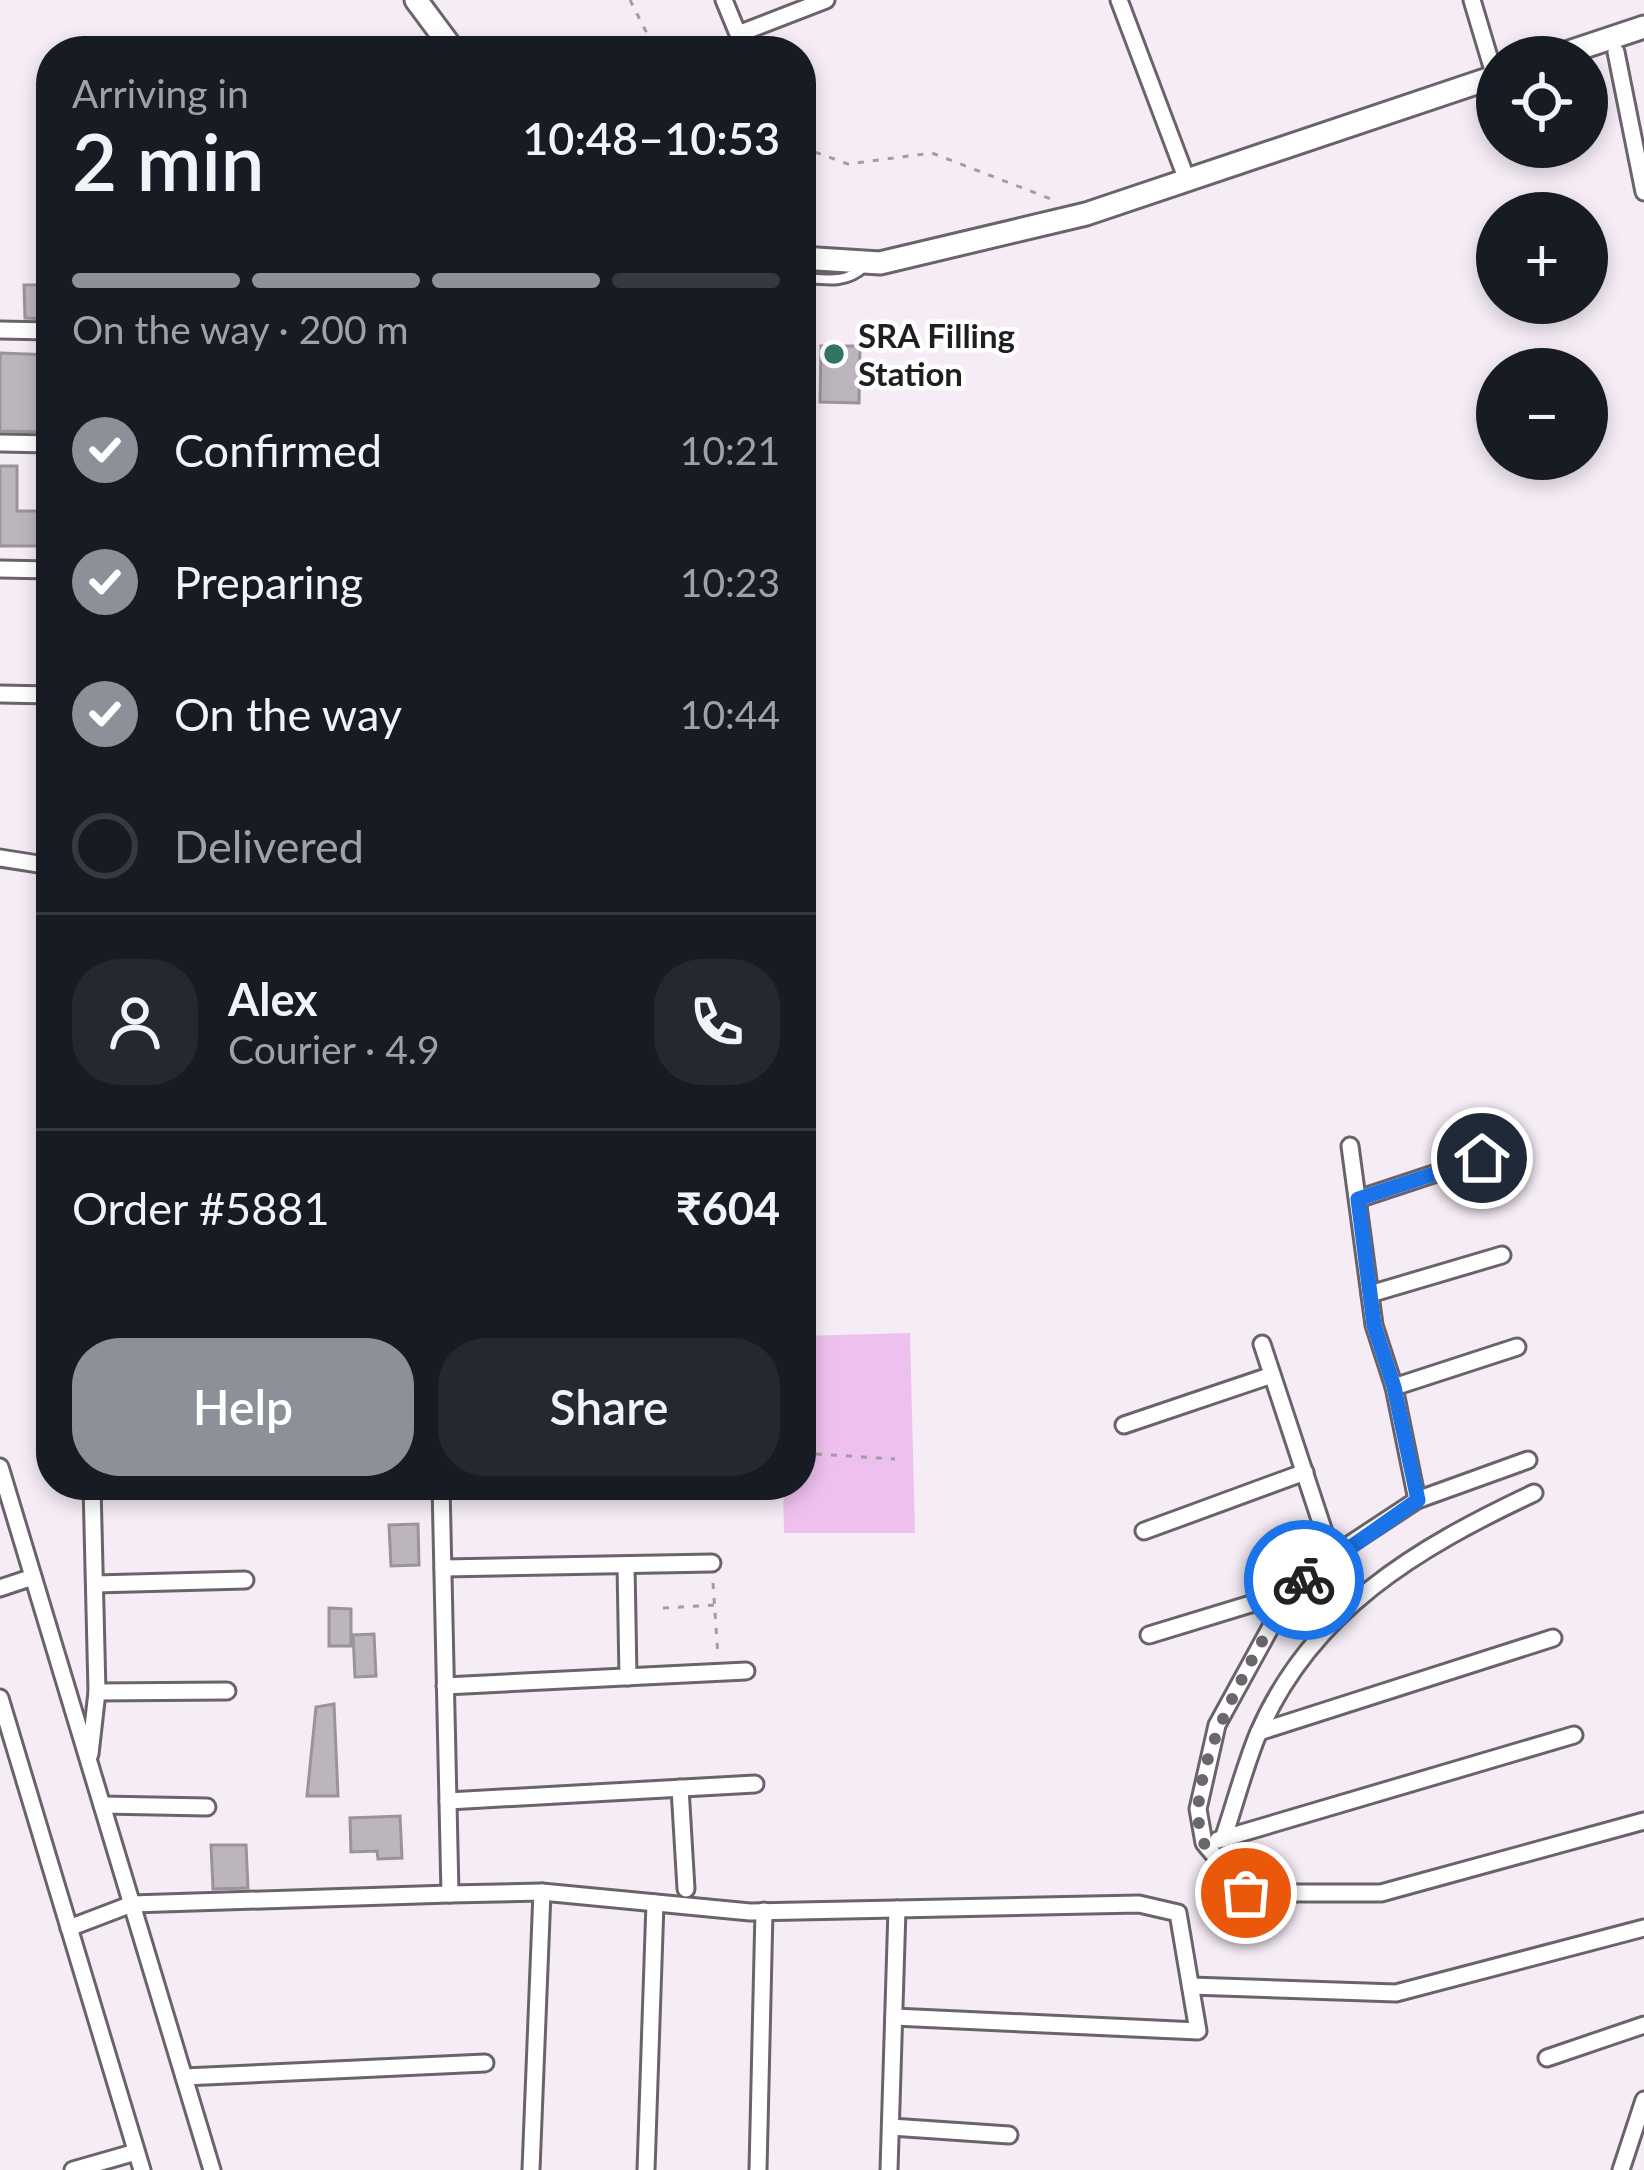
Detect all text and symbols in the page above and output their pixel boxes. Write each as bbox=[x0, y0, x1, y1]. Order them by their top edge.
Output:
map controls bbox=[1476, 36, 1608, 480]
button: locate bbox=[1476, 36, 1608, 168]
text: Arriving in bbox=[72, 70, 249, 116]
text: 10:48–10:53 bbox=[522, 111, 780, 165]
text: 2 min bbox=[72, 114, 265, 208]
button: + bbox=[1476, 192, 1608, 324]
text: On the way · 200 m bbox=[72, 306, 409, 352]
place label: SRA Filling Station bbox=[858, 315, 1015, 393]
marker: SRA Filling Station bbox=[821, 341, 847, 367]
button: − bbox=[1476, 348, 1608, 480]
icon: check bbox=[72, 417, 138, 483]
text: Confirmed bbox=[174, 423, 382, 477]
text: 10:21 bbox=[680, 427, 780, 473]
icon: check bbox=[72, 549, 138, 615]
text: Preparing bbox=[174, 555, 363, 609]
text: 10:23 bbox=[680, 559, 780, 605]
icon: check bbox=[72, 681, 138, 747]
text: On the way bbox=[174, 687, 402, 741]
text: 10:44 bbox=[680, 691, 780, 737]
text: Delivered bbox=[174, 819, 364, 873]
button: person bbox=[72, 959, 198, 1085]
button: phone bbox=[654, 959, 780, 1085]
text: Alex bbox=[228, 972, 318, 1026]
text: Courier · 4.9 bbox=[228, 1026, 440, 1072]
pin bbox=[1431, 1107, 1533, 1209]
icon: home bbox=[1449, 1125, 1515, 1191]
text: Order #5881 bbox=[72, 1181, 330, 1235]
text: ₹604 bbox=[676, 1181, 780, 1235]
button: Help bbox=[72, 1338, 414, 1476]
button: Share bbox=[438, 1338, 780, 1476]
courier bbox=[1244, 1520, 1364, 1640]
icon: bike bbox=[1271, 1547, 1337, 1613]
pin bbox=[1195, 1842, 1297, 1944]
icon: bag bbox=[1213, 1860, 1279, 1926]

